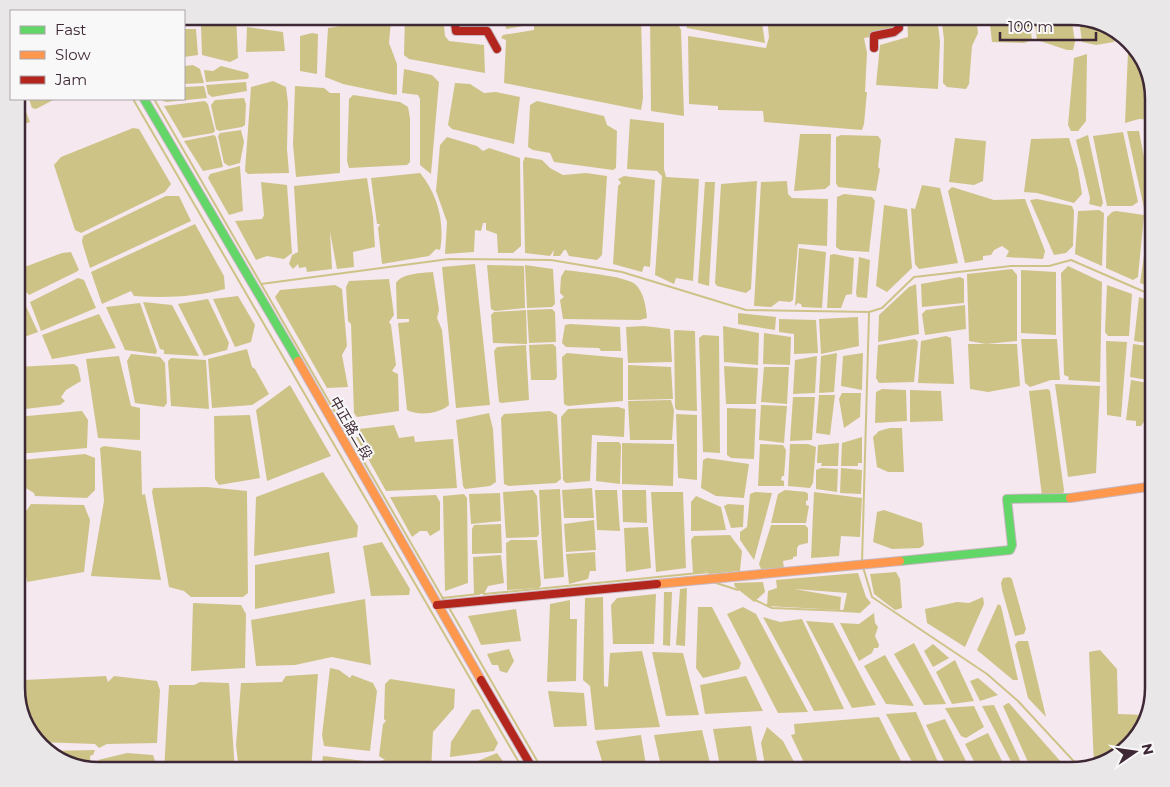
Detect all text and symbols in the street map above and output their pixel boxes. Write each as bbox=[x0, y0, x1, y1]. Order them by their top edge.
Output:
legend bbox=[10, 10, 185, 100]
scale bar bbox=[1000, 10, 1096, 42]
text: 100 m bbox=[1008, 17, 1053, 36]
text: Fast bbox=[55, 20, 86, 39]
text: Slow bbox=[55, 45, 91, 64]
text: Jam bbox=[54, 70, 87, 89]
street label: 中正路二段 bbox=[326, 393, 376, 463]
north arrow bbox=[1110, 727, 1160, 777]
text: N bbox=[1138, 742, 1158, 757]

